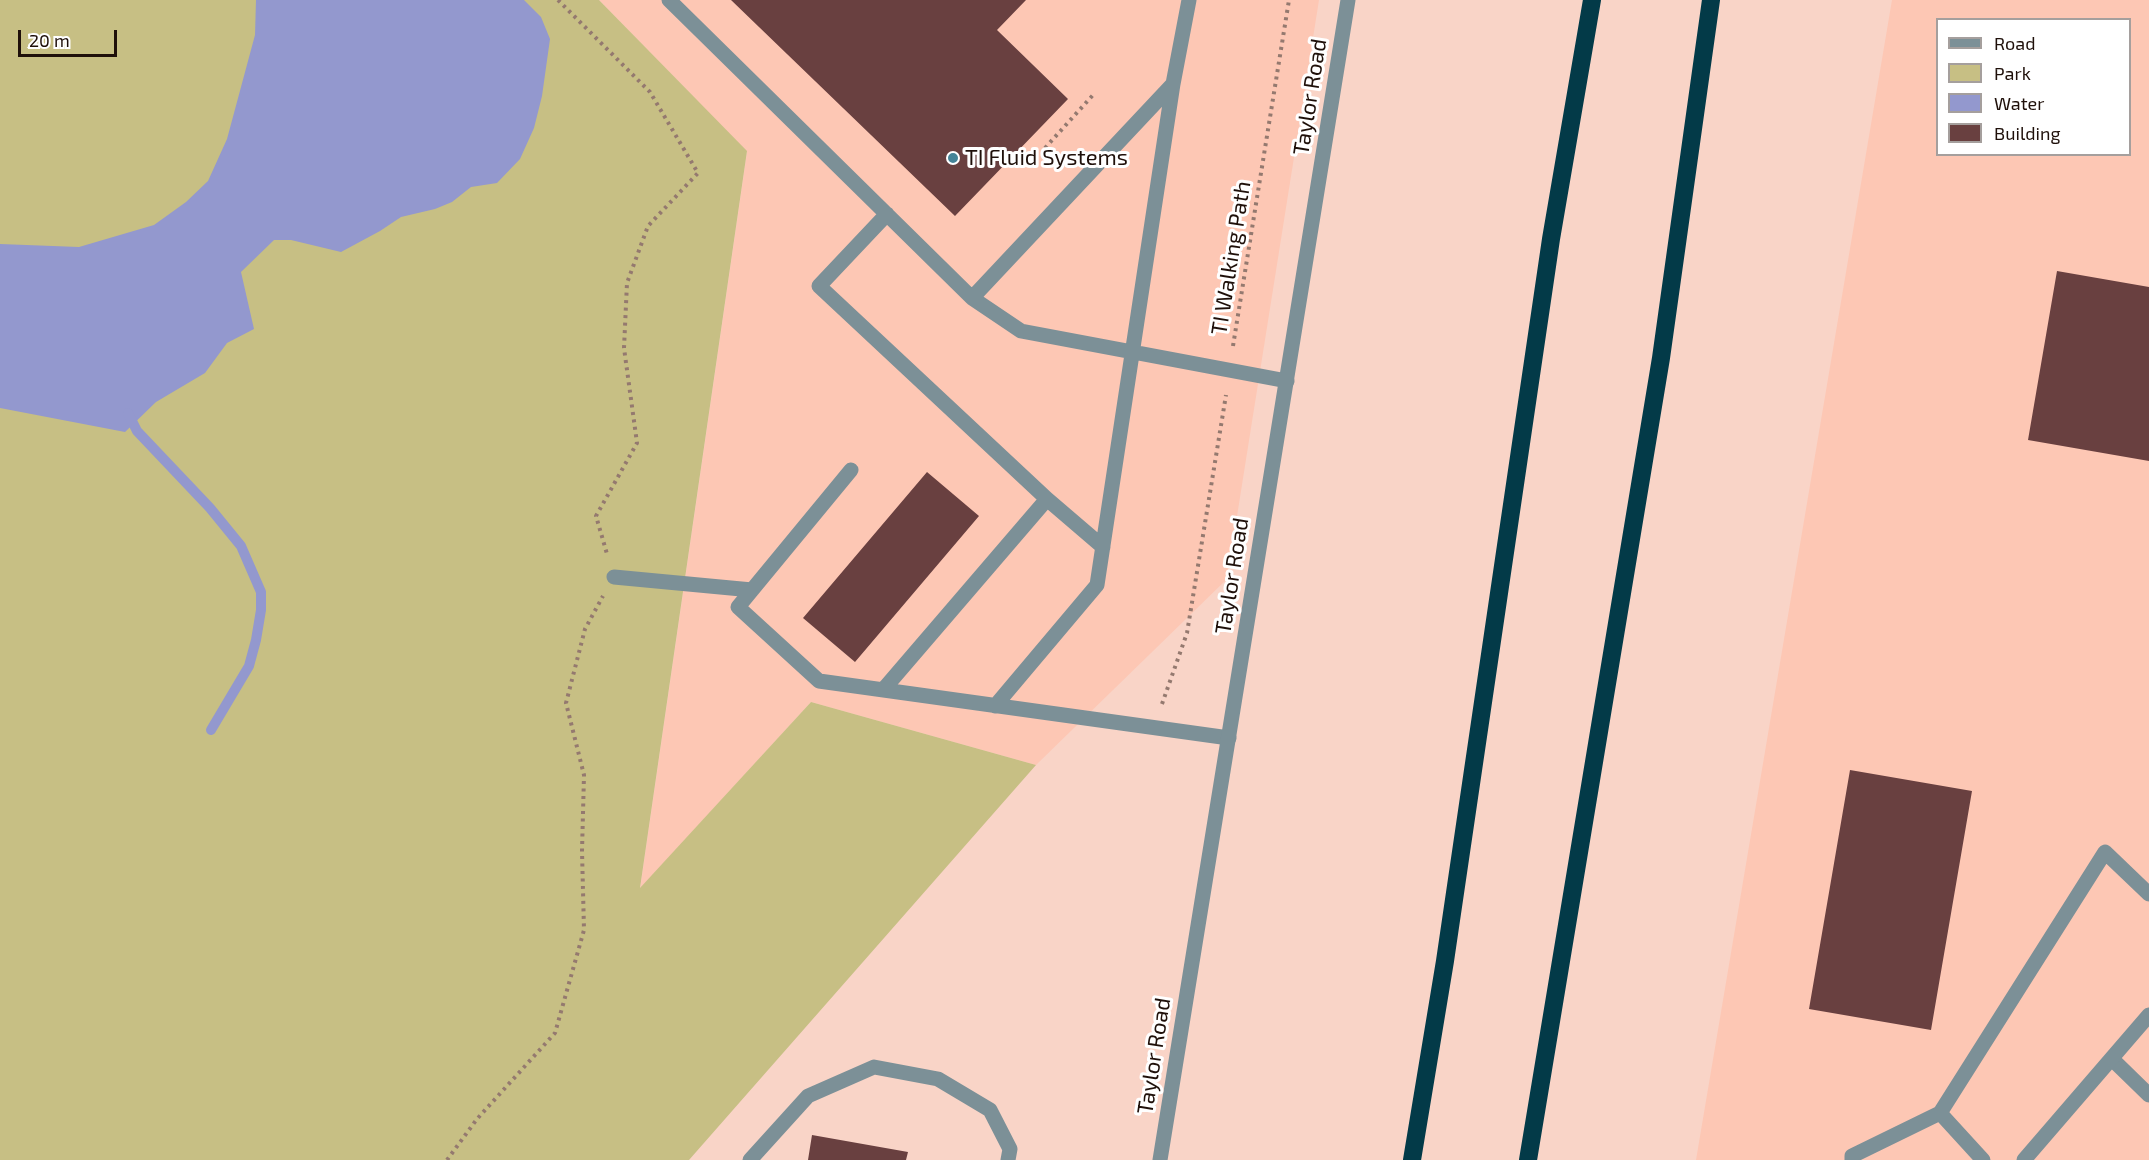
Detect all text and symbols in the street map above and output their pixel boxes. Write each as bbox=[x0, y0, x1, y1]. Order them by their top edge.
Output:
scale bar bbox=[21, 18, 120, 56]
legend bbox=[1936, 18, 2131, 156]
text: 20 m bbox=[29, 29, 70, 51]
text: Road bbox=[1994, 32, 2035, 54]
street label: Taylor Road bbox=[1288, 37, 1332, 157]
text: Park bbox=[1994, 62, 2031, 84]
text: Water bbox=[1994, 92, 2044, 114]
text: Building bbox=[1994, 122, 2061, 144]
place label: TI Fluid Systems bbox=[965, 145, 1128, 171]
marker: TI Fluid Systems bbox=[946, 151, 960, 165]
street label: TI Walking Path bbox=[1206, 179, 1256, 337]
street label: Taylor Road bbox=[1210, 516, 1254, 636]
street label: Taylor Road bbox=[1132, 996, 1176, 1116]

